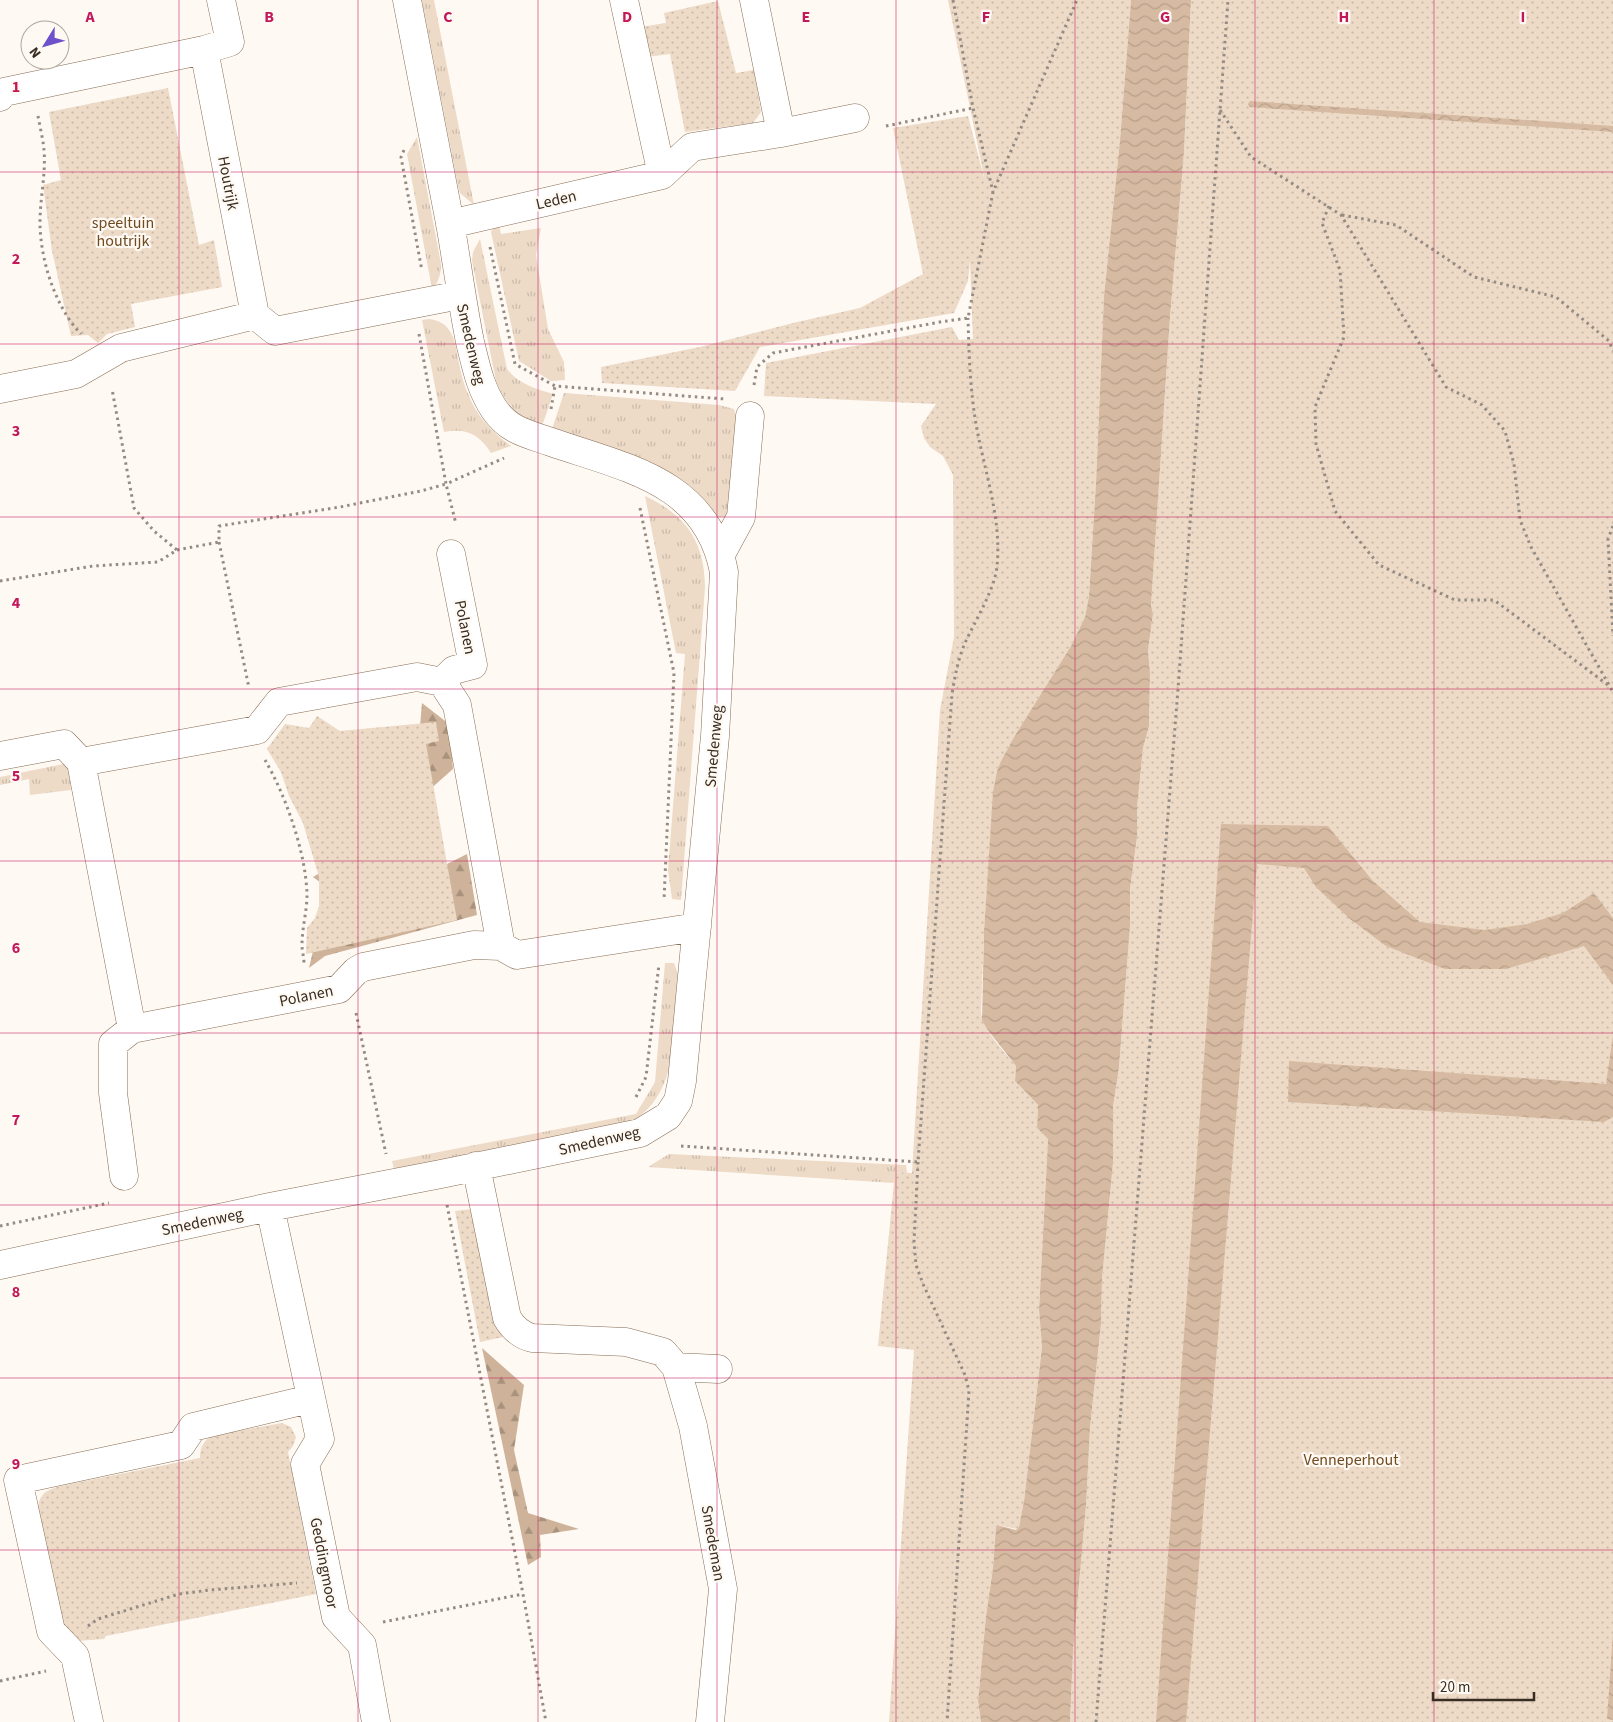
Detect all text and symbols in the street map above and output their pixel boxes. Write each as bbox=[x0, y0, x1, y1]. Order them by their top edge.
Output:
text: A bbox=[84, 6, 95, 28]
text: B bbox=[264, 6, 274, 28]
text: C bbox=[443, 6, 453, 28]
text: D bbox=[622, 6, 632, 28]
text: E bbox=[802, 6, 810, 28]
text: F bbox=[982, 6, 990, 28]
text: G bbox=[1160, 6, 1170, 28]
text: H bbox=[1339, 6, 1349, 28]
text: I bbox=[1521, 6, 1525, 28]
north arrow bbox=[20, 20, 70, 70]
text: N bbox=[25, 42, 46, 62]
text: 1 bbox=[12, 76, 20, 98]
street label: Houtrijk bbox=[212, 154, 244, 212]
street label: Leden bbox=[534, 185, 579, 215]
park label: speeltuin houtrijk bbox=[92, 212, 154, 252]
text: 2 bbox=[12, 248, 20, 270]
street label: Smedenweg bbox=[451, 302, 491, 387]
text: 3 bbox=[12, 420, 20, 442]
text: 4 bbox=[12, 592, 21, 614]
street label: Polanen bbox=[449, 598, 481, 656]
street label: Smedenweg bbox=[699, 704, 729, 788]
text: 5 bbox=[12, 765, 20, 787]
text: 6 bbox=[12, 937, 20, 959]
street label: Polanen bbox=[277, 980, 335, 1012]
text: 7 bbox=[12, 1109, 20, 1131]
street label: Smedenweg bbox=[557, 1121, 642, 1161]
street label: Smedenweg bbox=[160, 1203, 245, 1241]
text: 8 bbox=[12, 1281, 20, 1303]
park label: Venneperhout bbox=[1303, 1449, 1399, 1471]
text: 9 bbox=[12, 1453, 20, 1475]
street label: Smedeman bbox=[696, 1504, 731, 1583]
street label: Geddingmoor bbox=[304, 1516, 344, 1611]
scale bar bbox=[1433, 1670, 1534, 1702]
text: 20 m bbox=[1440, 1677, 1470, 1698]

